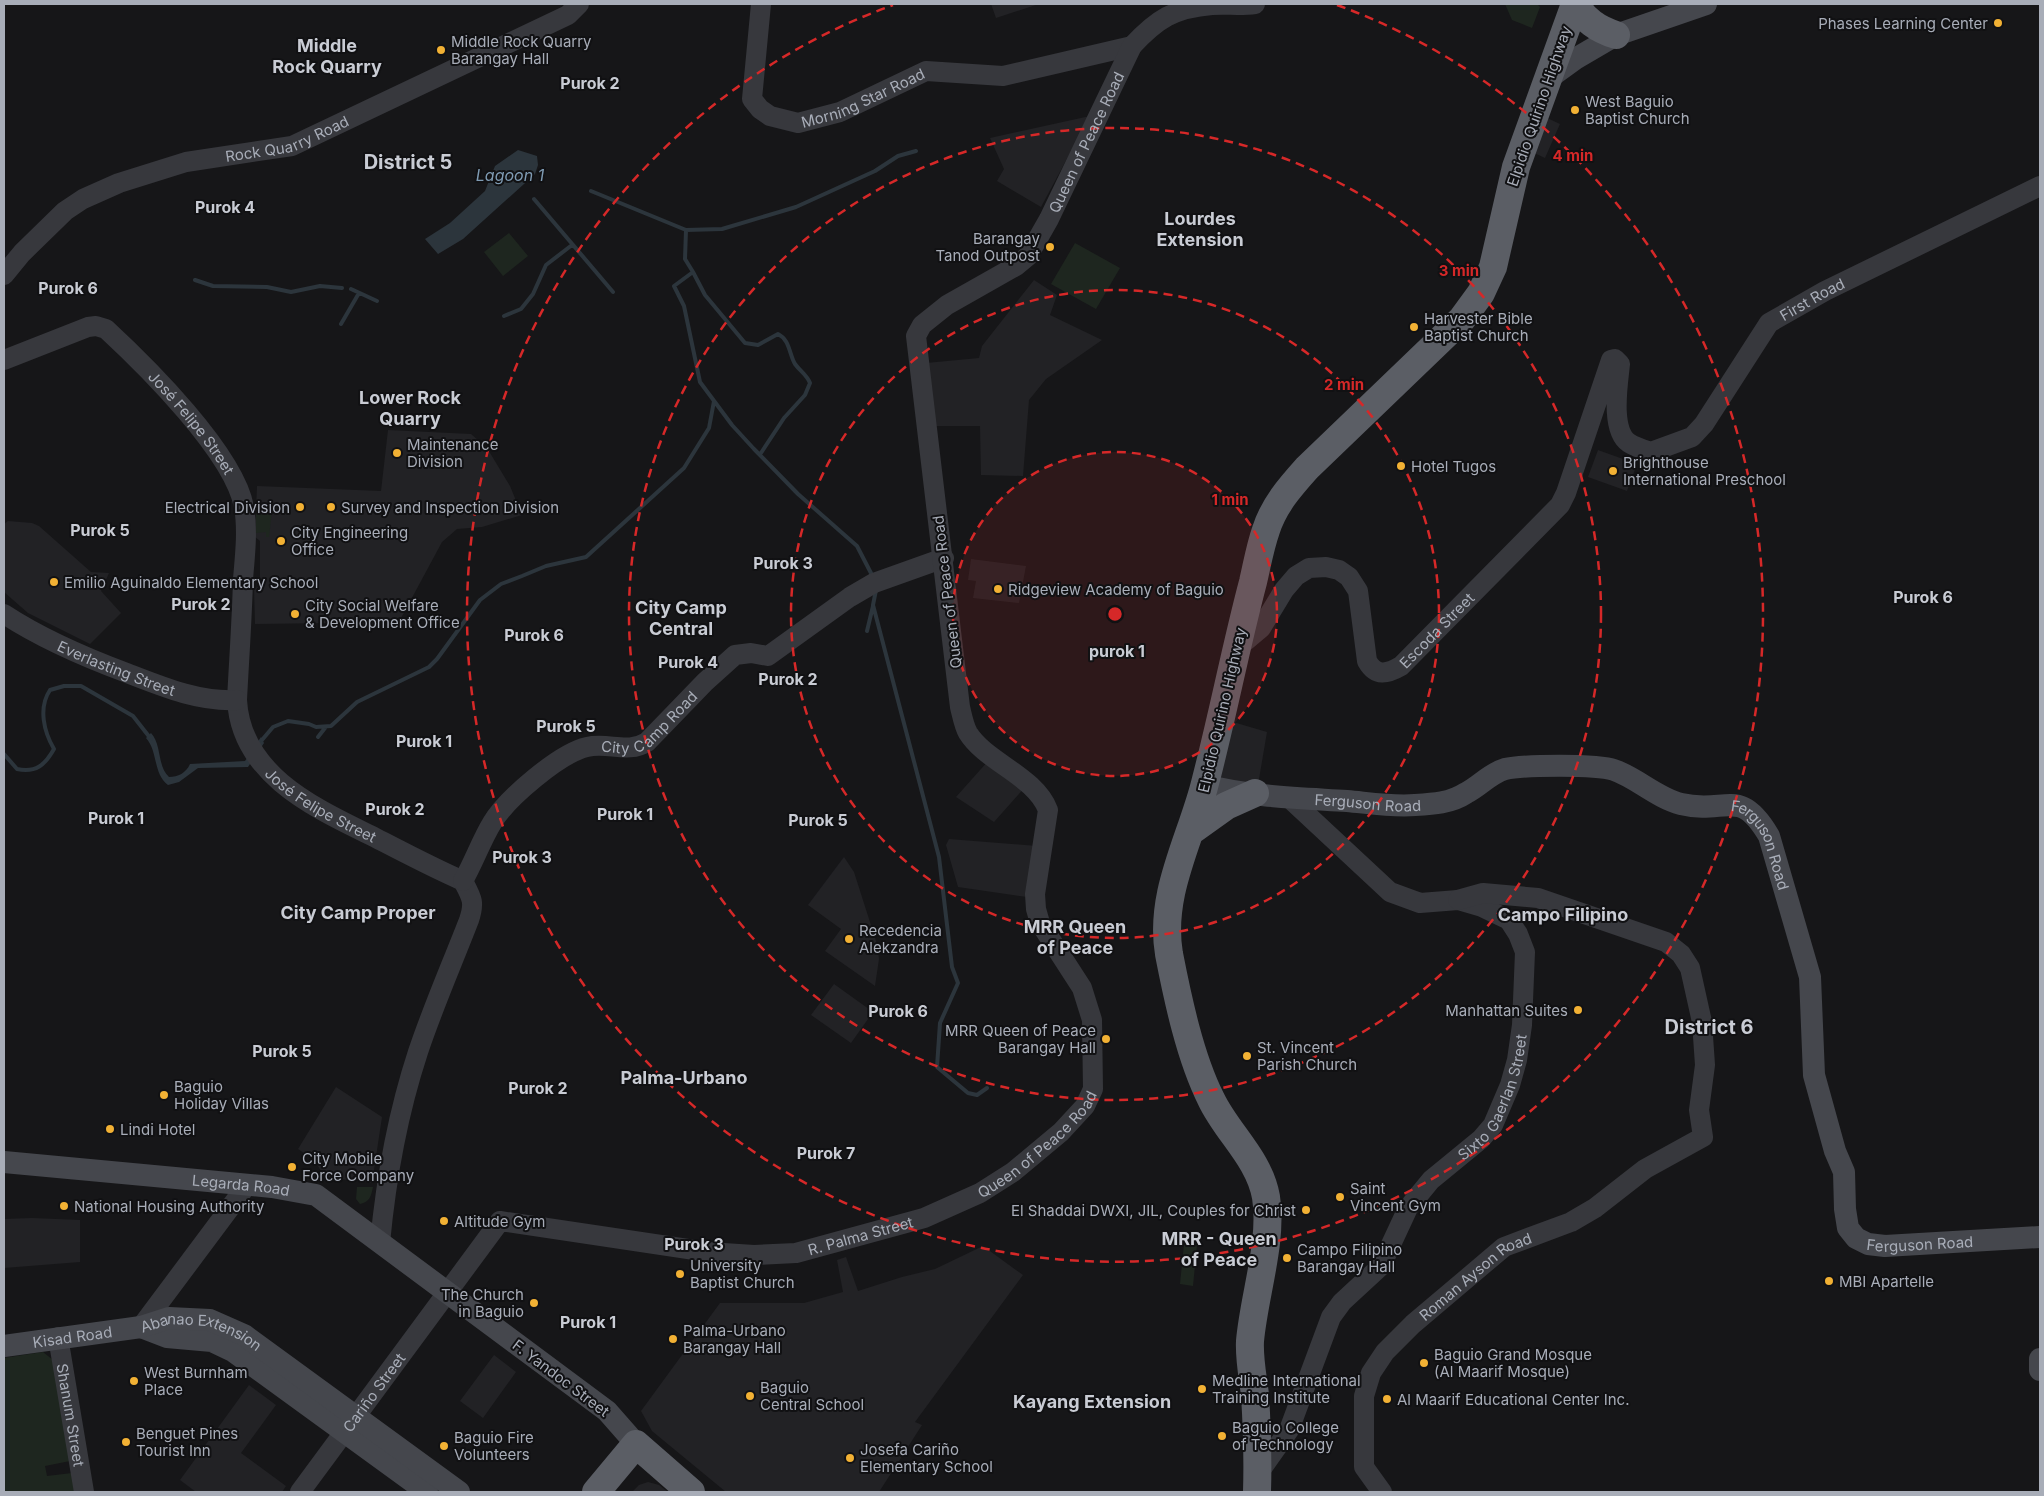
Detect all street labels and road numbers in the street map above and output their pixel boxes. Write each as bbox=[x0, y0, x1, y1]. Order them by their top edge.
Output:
street label: Elpidio Quirino Highway bbox=[1503, 23, 1576, 189]
street label: Morning Star Road bbox=[799, 64, 928, 131]
street label: Queen of Peace Road bbox=[1044, 68, 1128, 216]
street label: Rock Quarry Road bbox=[224, 111, 352, 165]
street label: First Road bbox=[1776, 273, 1848, 325]
street label: José Felipe Street bbox=[144, 367, 239, 478]
street label: Queen of Peace Road bbox=[928, 514, 966, 670]
street label: Escoda Street bbox=[1395, 588, 1478, 672]
street label: Elpidio Quirino Highway bbox=[1194, 625, 1250, 794]
street label: Everlasting Street bbox=[54, 636, 178, 700]
street label: City Camp Road bbox=[601, 687, 701, 757]
street label: José Felipe Street bbox=[261, 764, 380, 846]
street label: Ferguson Road bbox=[1314, 790, 1422, 815]
street label: Ferguson Road bbox=[1730, 795, 1794, 892]
street label: Sixto Gaerlan Street bbox=[1454, 1033, 1530, 1164]
street label: Queen of Peace Road bbox=[974, 1088, 1100, 1202]
street label: Legarda Road bbox=[191, 1170, 291, 1200]
street label: R. Palma Street bbox=[806, 1212, 915, 1259]
street label: Roman Ayson Road bbox=[1415, 1228, 1534, 1324]
street label: Ferguson Road bbox=[1866, 1231, 1974, 1256]
street label: Abanao Extension bbox=[138, 1308, 266, 1355]
street label: Kisad Road bbox=[31, 1322, 113, 1351]
street label: F. Yandoc Street bbox=[509, 1335, 613, 1421]
street label: Cariño Street bbox=[338, 1349, 409, 1435]
street label: Shanum Street bbox=[53, 1362, 89, 1468]

